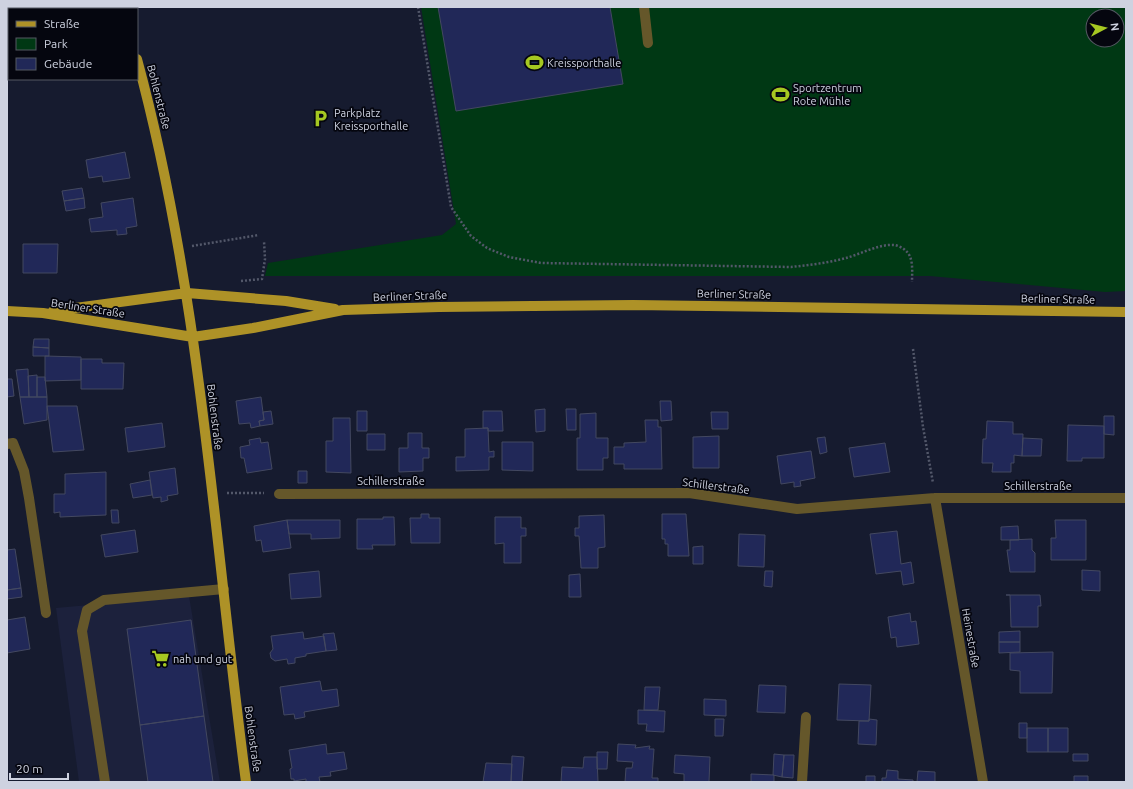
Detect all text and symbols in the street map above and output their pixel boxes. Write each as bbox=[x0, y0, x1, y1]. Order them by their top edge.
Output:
legend bbox=[8, 8, 138, 80]
north arrow bbox=[1085, 8, 1125, 48]
text: Straße bbox=[44, 17, 80, 30]
text: N bbox=[1108, 22, 1121, 32]
text: Park bbox=[44, 37, 68, 50]
sports icon: Kreissporthalle bbox=[524, 53, 544, 73]
text: Gebäude bbox=[44, 57, 92, 70]
place label: Kreissporthalle bbox=[547, 57, 621, 69]
street label: Bohlenstraße bbox=[145, 63, 173, 131]
place label: Sportzentrum Rote Mühle bbox=[793, 82, 862, 107]
sports icon: Sportzentrum Rote Mühle bbox=[770, 84, 790, 104]
place label: Parkplatz Kreissporthalle bbox=[334, 107, 408, 132]
parking icon: Parkplatz Kreissporthalle bbox=[311, 109, 331, 129]
street label: Berliner Straße bbox=[697, 287, 771, 301]
street label: Berliner Straße bbox=[373, 289, 447, 303]
street label: Berliner Straße bbox=[1021, 292, 1095, 306]
street label: Berliner Straße bbox=[50, 296, 126, 320]
street label: Bohlenstraße bbox=[205, 383, 225, 451]
street label: Schillerstraße bbox=[357, 475, 425, 487]
street label: Schillerstraße bbox=[682, 476, 750, 496]
street label: Schillerstraße bbox=[1004, 480, 1072, 492]
street label: Heinestraße bbox=[960, 607, 982, 669]
supermarket icon: nah und gut bbox=[150, 649, 170, 669]
place label: nah und gut bbox=[173, 653, 233, 665]
street label: Bohlenstraße bbox=[242, 705, 264, 773]
scale bar bbox=[10, 755, 68, 781]
text: 20 m bbox=[16, 762, 43, 775]

